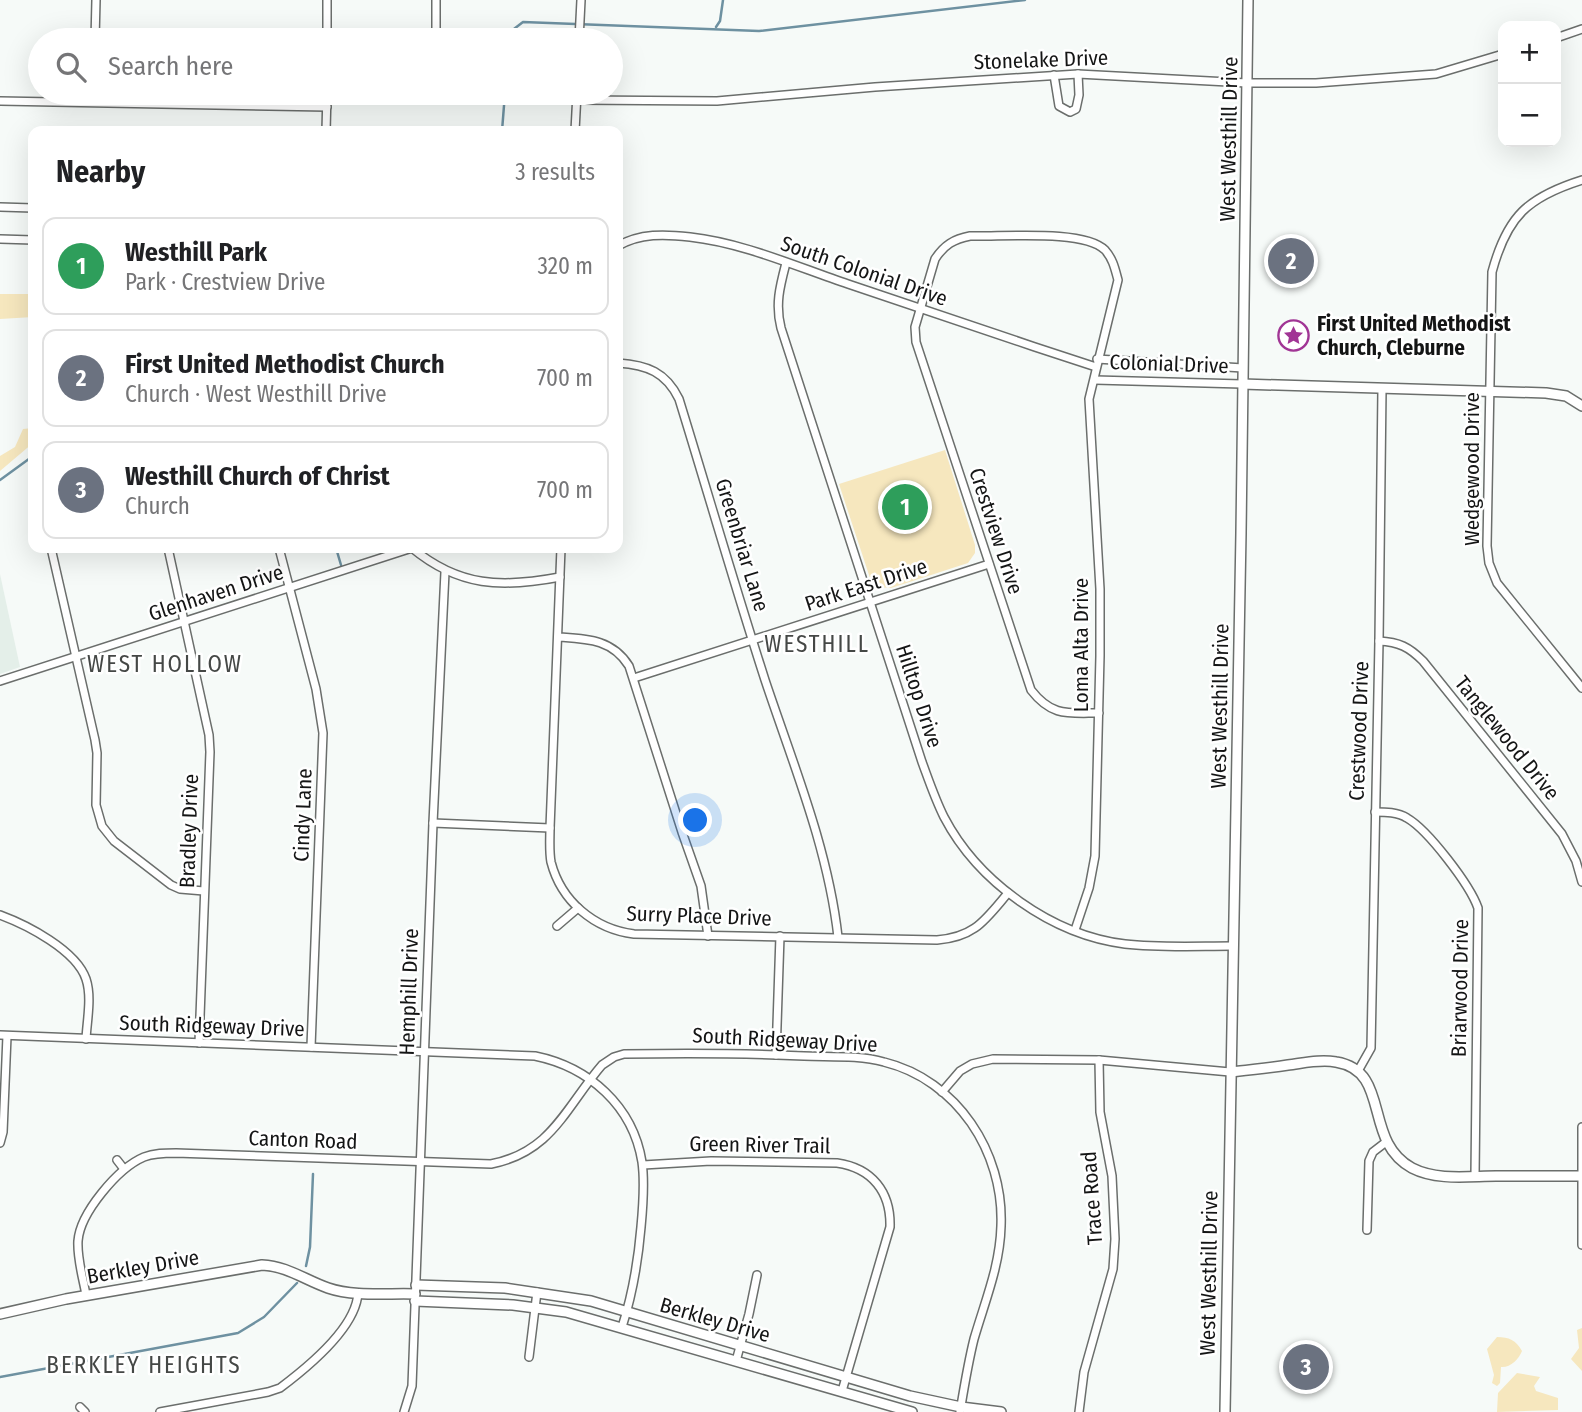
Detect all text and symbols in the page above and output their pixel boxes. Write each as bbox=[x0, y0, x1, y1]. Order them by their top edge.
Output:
map controls bbox=[1498, 21, 1561, 147]
button: + bbox=[1498, 21, 1561, 84]
search box bbox=[28, 28, 623, 105]
street label: Stonelake Drive bbox=[973, 45, 1109, 75]
icon: search bbox=[52, 48, 90, 86]
text: Search here bbox=[108, 51, 233, 82]
street label: West Westhill Drive bbox=[1215, 56, 1243, 222]
button: − bbox=[1498, 84, 1561, 147]
text: Nearby bbox=[56, 154, 145, 190]
text: 3 results bbox=[515, 158, 595, 186]
street label: South Colonial Drive bbox=[777, 230, 951, 312]
pin: 2 bbox=[1268, 235, 1314, 287]
text: Westhill Park bbox=[125, 237, 267, 268]
text: 1 bbox=[76, 252, 86, 280]
text: 320 m bbox=[538, 252, 593, 280]
text: Park · Crestview Drive bbox=[125, 268, 325, 296]
place label: First United Methodist Church, Cleburne bbox=[1317, 311, 1511, 361]
place icon: First United Methodist Church, Cleburne bbox=[1277, 319, 1311, 353]
text: First United Methodist Church bbox=[125, 349, 445, 380]
street label: Colonial Drive bbox=[1109, 349, 1229, 379]
text: 2 bbox=[76, 364, 86, 392]
text: 700 m bbox=[537, 364, 593, 392]
text: Church · West Westhill Drive bbox=[125, 380, 387, 408]
street label: Wedgewood Drive bbox=[1459, 392, 1485, 546]
text: Westhill Church of Christ bbox=[125, 461, 390, 492]
street label: Crestview Drive bbox=[963, 464, 1029, 598]
street label: Greenbriar Lane bbox=[709, 475, 775, 615]
text: 3 bbox=[76, 476, 86, 504]
text: 700 m bbox=[537, 476, 593, 504]
pin: 1 bbox=[882, 481, 928, 533]
text: Church bbox=[125, 492, 190, 520]
street label: Park East Drive bbox=[801, 553, 931, 617]
street label: Glenhaven Drive bbox=[145, 559, 287, 627]
street label: Loma Alta Drive bbox=[1068, 578, 1094, 712]
street label: West Westhill Drive bbox=[1206, 623, 1234, 789]
district label: WESTHILL bbox=[764, 630, 870, 658]
street label: Hilltop Drive bbox=[890, 641, 948, 751]
district label: WEST HOLLOW bbox=[87, 650, 243, 678]
street label: Crestwood Drive bbox=[1344, 661, 1374, 801]
street label: Tanglewood Drive bbox=[1449, 671, 1565, 805]
street label: Cindy Lane bbox=[288, 768, 318, 862]
street label: Bradley Drive bbox=[174, 773, 204, 889]
your location bbox=[678, 803, 712, 837]
street label: Surry Place Drive bbox=[626, 900, 772, 932]
street label: Briarwood Drive bbox=[1446, 919, 1474, 1057]
street label: Hemphill Drive bbox=[394, 928, 424, 1056]
street label: South Ridgeway Drive bbox=[119, 1010, 305, 1042]
street label: South Ridgeway Drive bbox=[692, 1022, 878, 1058]
street label: Canton Road bbox=[248, 1125, 358, 1155]
street label: Green River Trail bbox=[689, 1131, 831, 1159]
street label: Trace Road bbox=[1076, 1150, 1108, 1246]
street label: West Westhill Drive bbox=[1195, 1190, 1223, 1356]
street label: Berkley Drive bbox=[85, 1244, 201, 1290]
street label: Berkley Drive bbox=[657, 1292, 773, 1348]
pin: 3 bbox=[1283, 1341, 1329, 1393]
district label: BERKLEY HEIGHTS bbox=[46, 1351, 242, 1379]

